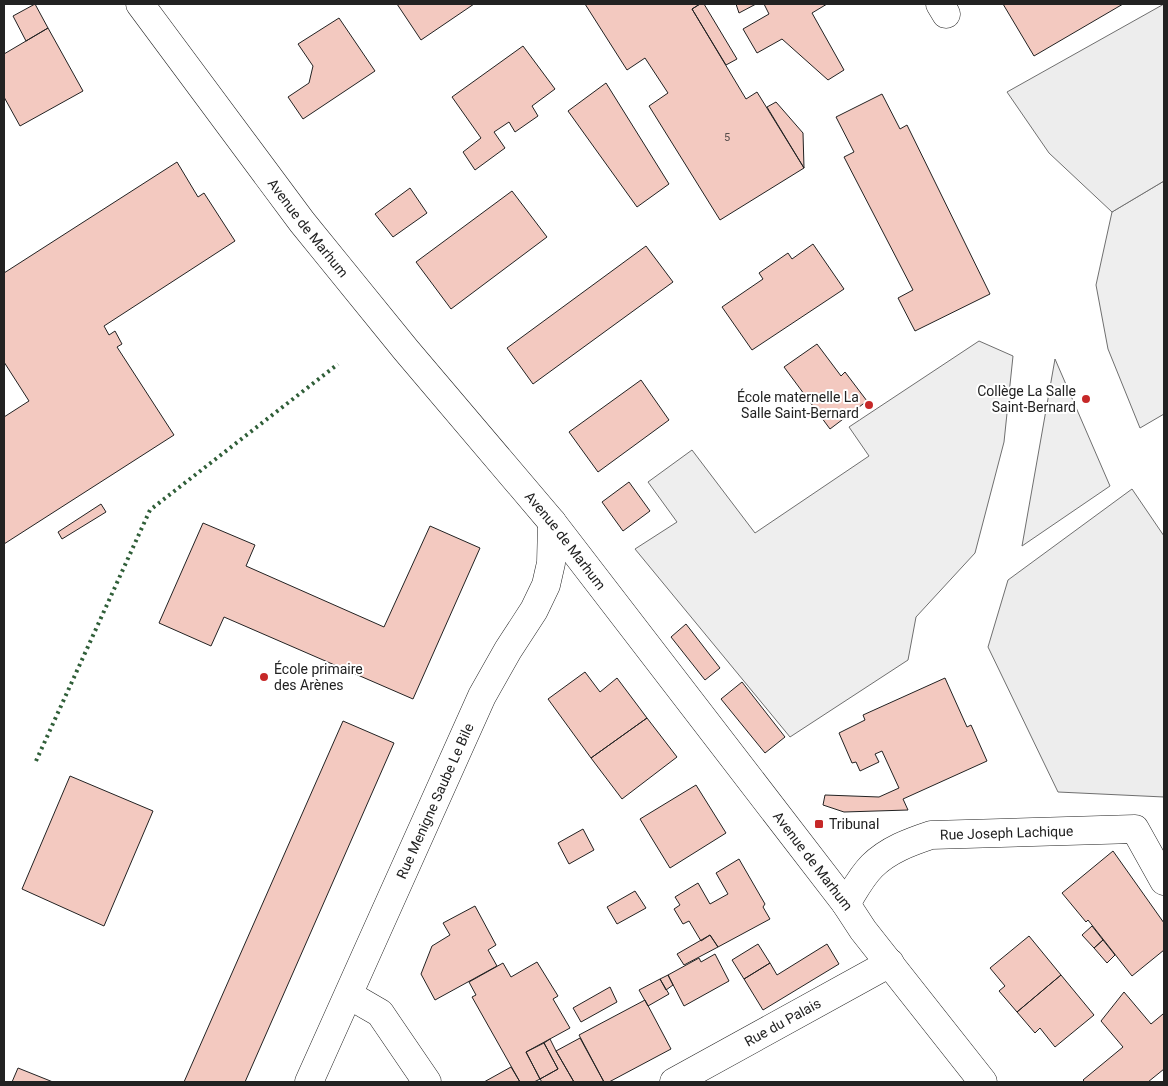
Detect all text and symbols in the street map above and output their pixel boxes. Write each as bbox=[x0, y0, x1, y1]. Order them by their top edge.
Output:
house number: 5 bbox=[724, 131, 730, 144]
street label: Avenue de Marhum bbox=[265, 176, 351, 280]
place label: Collège La Salle Saint-Bernard bbox=[977, 383, 1076, 415]
place label: École maternelle La Salle Saint-Bernard bbox=[737, 388, 859, 421]
marker: Collège La Salle Saint-Bernard bbox=[1080, 393, 1092, 405]
marker: École maternelle La Salle Saint-Bernard bbox=[863, 399, 875, 411]
street label: Avenue de Marhum bbox=[522, 488, 609, 593]
place label: École primaire des Arènes bbox=[274, 660, 363, 693]
marker: École primaire des Arènes bbox=[258, 671, 270, 683]
street label: Rue Menigne Saube Le Bile bbox=[393, 721, 477, 881]
street label: Avenue de Marhum bbox=[770, 808, 856, 914]
place label: Tribunal bbox=[829, 816, 879, 832]
marker: Tribunal bbox=[813, 818, 825, 830]
street label: Rue Joseph Lachique bbox=[940, 823, 1074, 843]
street label: Rue du Palais bbox=[742, 995, 823, 1050]

